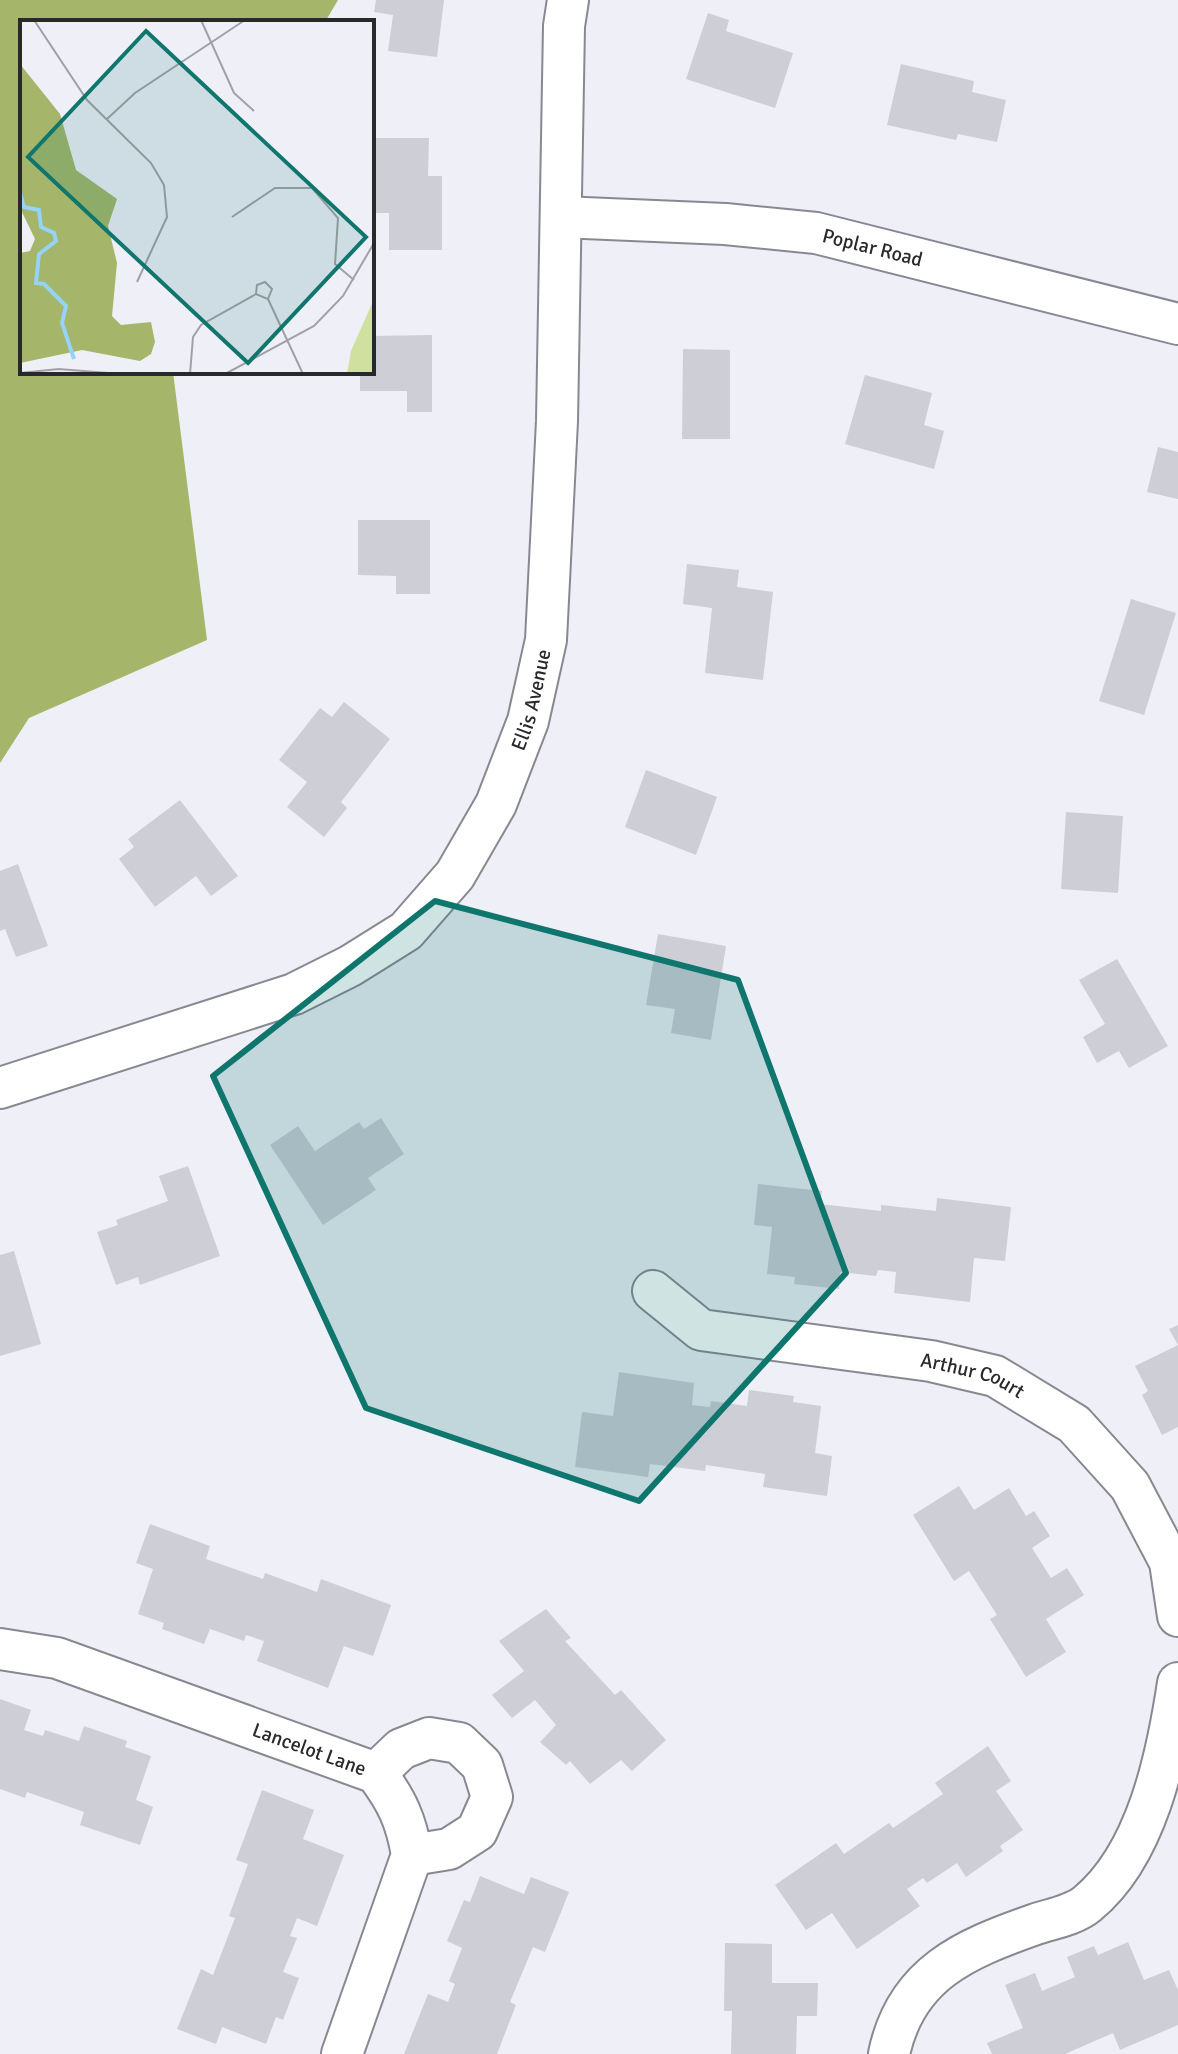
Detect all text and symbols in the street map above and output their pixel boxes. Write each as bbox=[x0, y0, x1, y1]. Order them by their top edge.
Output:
inset map bbox=[20, 20, 374, 374]
street label: Poplar Road bbox=[820, 223, 925, 272]
street label: Ellis Avenue bbox=[505, 647, 556, 754]
street label: Arthur Court bbox=[919, 1347, 1029, 1404]
street label: Lancelot Lane bbox=[249, 1717, 370, 1781]

